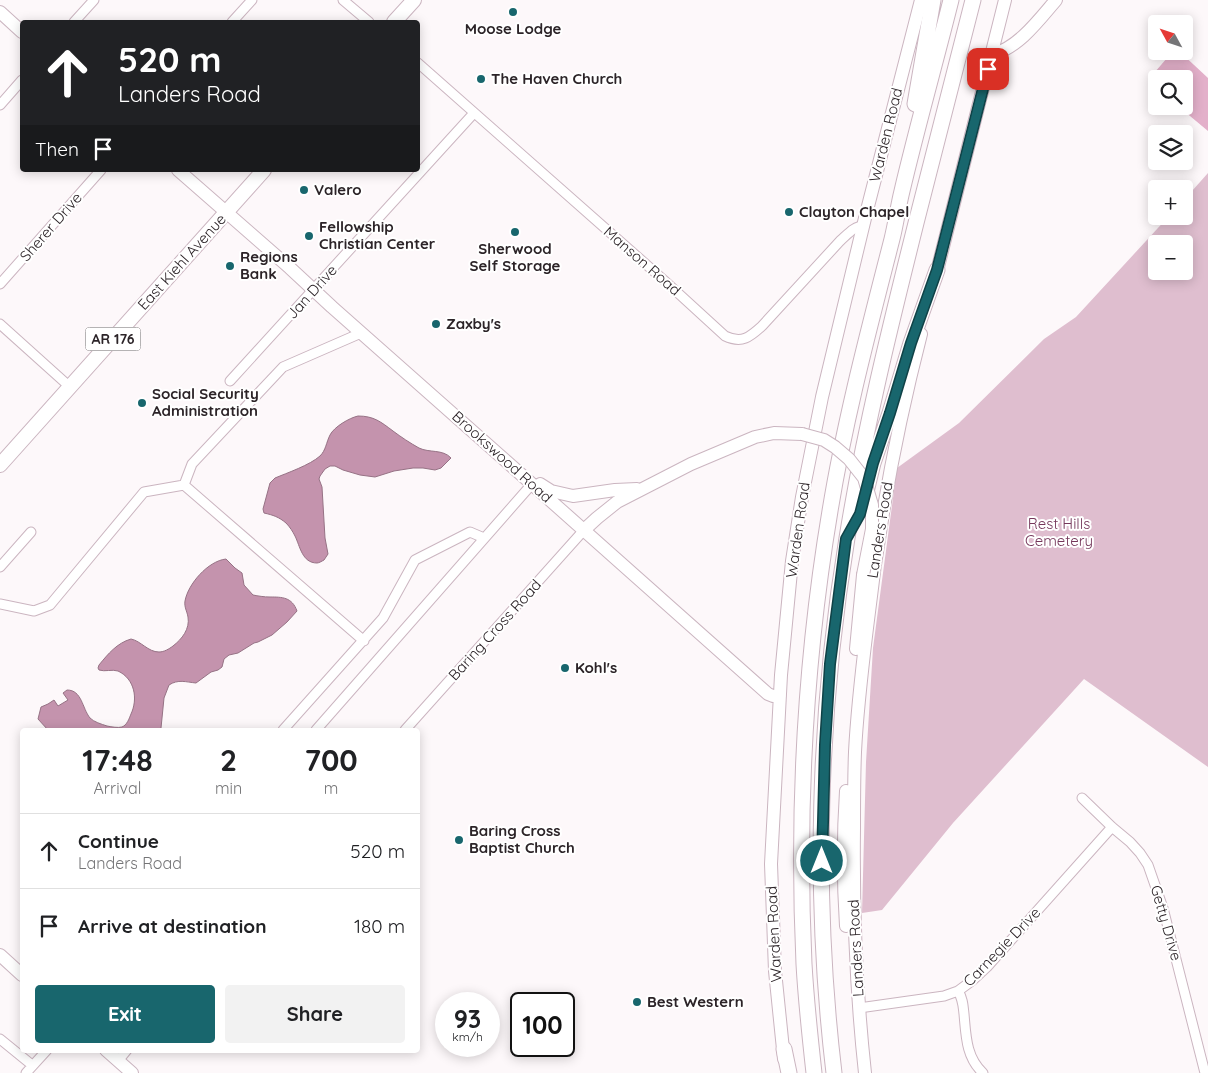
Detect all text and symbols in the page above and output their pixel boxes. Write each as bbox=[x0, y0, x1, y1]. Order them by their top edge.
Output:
marker: Moose Lodge bbox=[507, 6, 519, 18]
north arrow bbox=[1148, 15, 1192, 60]
map controls bbox=[1148, 15, 1193, 280]
place label: Moose Lodge bbox=[465, 19, 561, 38]
text: 520 m bbox=[118, 37, 222, 81]
icon: ahead bbox=[35, 40, 100, 105]
pin bbox=[967, 48, 1009, 90]
icon: arrive bbox=[974, 55, 1002, 83]
place label: The Haven Church bbox=[491, 69, 622, 88]
button: search bbox=[1148, 70, 1193, 115]
marker: The Haven Church bbox=[475, 73, 487, 85]
text: Landers Road bbox=[118, 80, 261, 108]
street label: Warden Road bbox=[865, 86, 906, 184]
button: layers bbox=[1148, 125, 1193, 170]
icon: arrive bbox=[89, 135, 117, 163]
text: Then bbox=[35, 137, 79, 161]
place label: Valero bbox=[314, 180, 362, 199]
button: + bbox=[1148, 180, 1193, 225]
marker: Valero bbox=[298, 184, 310, 196]
street label: Sherer Drive bbox=[15, 188, 86, 265]
place label: Clayton Chapel bbox=[799, 202, 909, 221]
marker: Clayton Chapel bbox=[783, 206, 795, 218]
street label: East Kiehl Avenue bbox=[133, 210, 230, 314]
place label: Fellowship Christian Center bbox=[319, 217, 436, 253]
street label: Manson Road bbox=[600, 222, 685, 299]
marker: Sherwood Self Storage bbox=[509, 226, 521, 238]
marker: Fellowship Christian Center bbox=[303, 230, 315, 242]
button: − bbox=[1148, 235, 1193, 280]
place label: Sherwood Self Storage bbox=[470, 239, 561, 275]
place label: Regions Bank bbox=[240, 247, 298, 283]
marker: Regions Bank bbox=[224, 260, 236, 272]
street label: Jan Drive bbox=[282, 261, 341, 323]
place label: Zaxby's bbox=[446, 314, 501, 333]
marker: Zaxby's bbox=[430, 318, 442, 330]
road number: AR 176 bbox=[86, 328, 140, 350]
place label: Social Security Administration bbox=[152, 384, 259, 420]
marker: Social Security Administration bbox=[136, 397, 148, 409]
street label: Brookswood Road bbox=[448, 407, 556, 507]
street label: Landers Road bbox=[863, 480, 897, 580]
street label: Warden Road bbox=[781, 481, 814, 579]
park label: Rest Hills Cemetery bbox=[1025, 514, 1093, 550]
street label: Baring Cross Road bbox=[444, 575, 545, 684]
place label: Kohl's bbox=[575, 658, 617, 677]
marker: Kohl's bbox=[559, 662, 571, 674]
text: 17:48 bbox=[82, 741, 153, 779]
text: 2 bbox=[220, 741, 237, 779]
text: 700 bbox=[304, 741, 358, 779]
text: Arrival bbox=[94, 778, 141, 798]
text: min bbox=[215, 778, 242, 798]
text: m bbox=[324, 778, 338, 798]
place label: Baring Cross Baptist Church bbox=[469, 821, 575, 857]
text: Continue bbox=[78, 829, 159, 853]
marker: Baring Cross Baptist Church bbox=[453, 834, 465, 846]
position arrow bbox=[795, 834, 847, 886]
icon: ahead bbox=[35, 837, 63, 865]
text: 520 m bbox=[350, 839, 405, 863]
text: Landers Road bbox=[78, 853, 182, 873]
street label: Getty Drive bbox=[1147, 883, 1186, 963]
street label: Warden Road bbox=[761, 885, 786, 983]
street label: Landers Road bbox=[843, 899, 868, 997]
street label: Carnegie Drive bbox=[959, 903, 1044, 990]
icon: arrive bbox=[35, 912, 63, 940]
text: Arrive at destination bbox=[78, 914, 267, 938]
text: 180 m bbox=[354, 914, 405, 938]
button: Exit bbox=[35, 985, 215, 1043]
button: Share bbox=[225, 985, 405, 1043]
speed limit sign: 100 bbox=[510, 992, 575, 1057]
place label: Best Western bbox=[647, 992, 744, 1011]
marker: Best Western bbox=[631, 996, 643, 1008]
text: 93 bbox=[454, 1003, 481, 1034]
text: km/h bbox=[452, 1029, 483, 1044]

